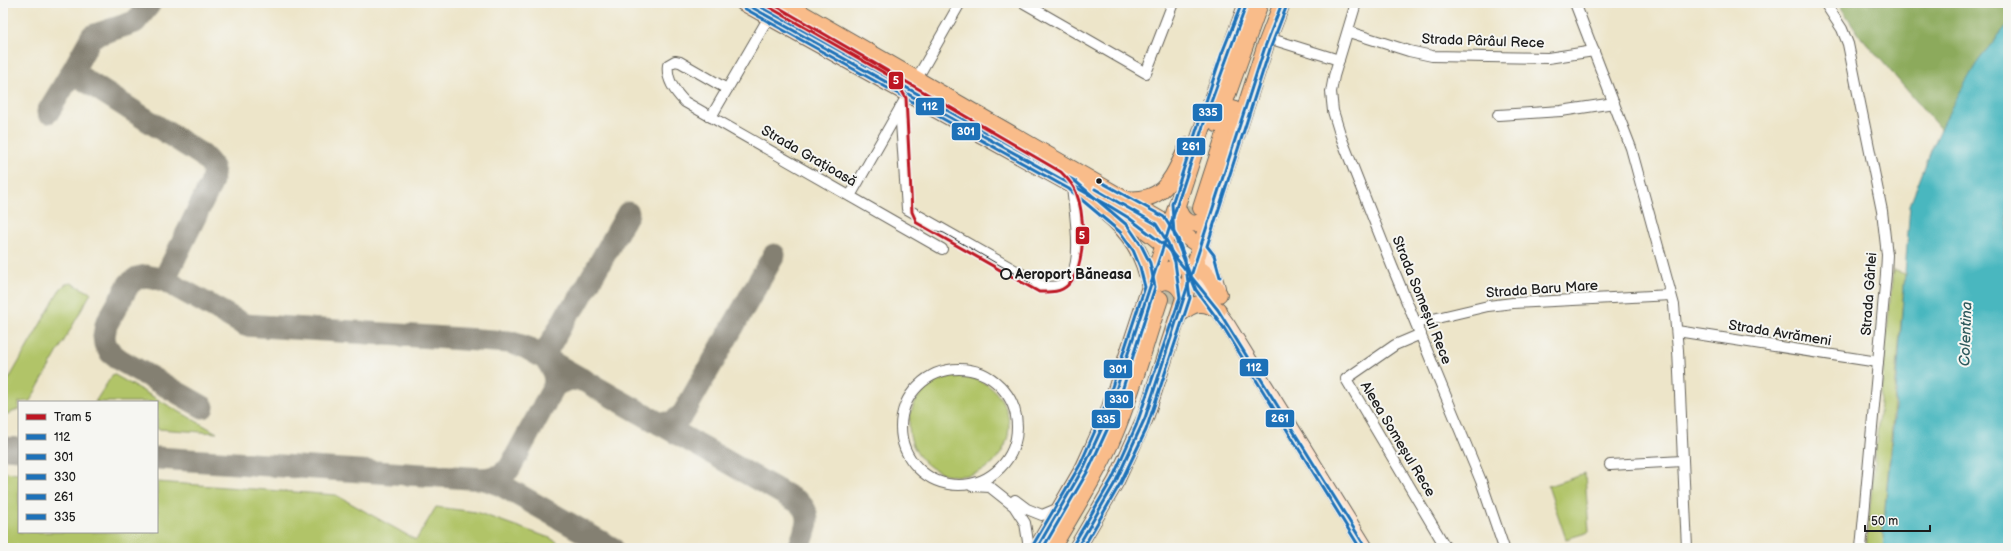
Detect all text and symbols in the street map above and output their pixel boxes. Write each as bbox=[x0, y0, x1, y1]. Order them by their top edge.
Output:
street label: Strada Pârâul Rece bbox=[1421, 30, 1545, 52]
line badge: 5 bbox=[888, 71, 904, 90]
text: 5 bbox=[893, 74, 900, 87]
line badge: 112 bbox=[915, 97, 945, 116]
text: 112 bbox=[922, 100, 938, 113]
line badge: 335 bbox=[1192, 103, 1223, 122]
text: 335 bbox=[1198, 106, 1218, 119]
street label: Strada Grațioasă bbox=[758, 122, 860, 190]
line badge: 301 bbox=[951, 122, 981, 141]
text: 301 bbox=[957, 125, 975, 138]
line badge: 261 bbox=[1176, 137, 1206, 156]
text: 261 bbox=[1182, 140, 1200, 153]
unlabelled marker bbox=[1094, 176, 1104, 186]
line badge: 5 bbox=[1075, 226, 1090, 245]
text: 5 bbox=[1079, 229, 1086, 242]
street label: Strada Someșul Rece bbox=[1388, 233, 1456, 367]
street label: Strada Gârlei bbox=[1858, 252, 1880, 336]
place label: Aeroport Băneasa bbox=[1014, 266, 1132, 283]
marker: Aeroport Băneasa bbox=[1000, 268, 1012, 280]
street label: Strada Baru Mare bbox=[1485, 277, 1599, 301]
water label: Colentina bbox=[1955, 301, 1977, 367]
street label: Strada Avrămeni bbox=[1727, 316, 1833, 350]
line badge: 112 bbox=[1239, 358, 1269, 377]
line badge: 301 bbox=[1103, 359, 1133, 379]
text: 112 bbox=[1246, 361, 1262, 374]
text: 301 bbox=[1109, 363, 1127, 376]
street label: Aleea Someșul Rece bbox=[1357, 378, 1439, 500]
line badge: 330 bbox=[1104, 390, 1134, 409]
text: 330 bbox=[1109, 393, 1129, 406]
legend bbox=[18, 401, 158, 533]
line badge: 335 bbox=[1091, 409, 1121, 429]
line badge: 261 bbox=[1265, 409, 1295, 428]
text: Tram 5 bbox=[54, 410, 92, 425]
text: 261 bbox=[1271, 412, 1289, 425]
text: 335 bbox=[1096, 413, 1116, 426]
text: 112 bbox=[54, 430, 70, 445]
text: 301 bbox=[54, 450, 73, 465]
text: 330 bbox=[54, 470, 76, 485]
text: 261 bbox=[54, 490, 73, 505]
scale bar bbox=[1865, 507, 1930, 533]
text: 335 bbox=[54, 510, 76, 525]
text: 50 m bbox=[1871, 514, 1898, 529]

